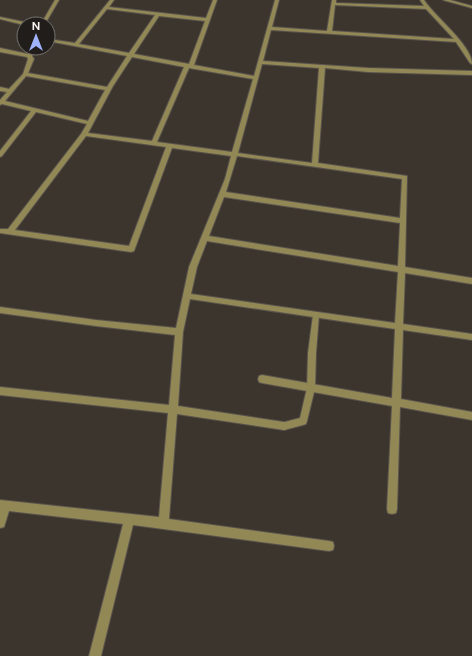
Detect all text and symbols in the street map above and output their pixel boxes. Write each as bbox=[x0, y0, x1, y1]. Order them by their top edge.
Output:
north arrow bbox=[16, 16, 56, 56]
text: N bbox=[32, 20, 40, 33]

